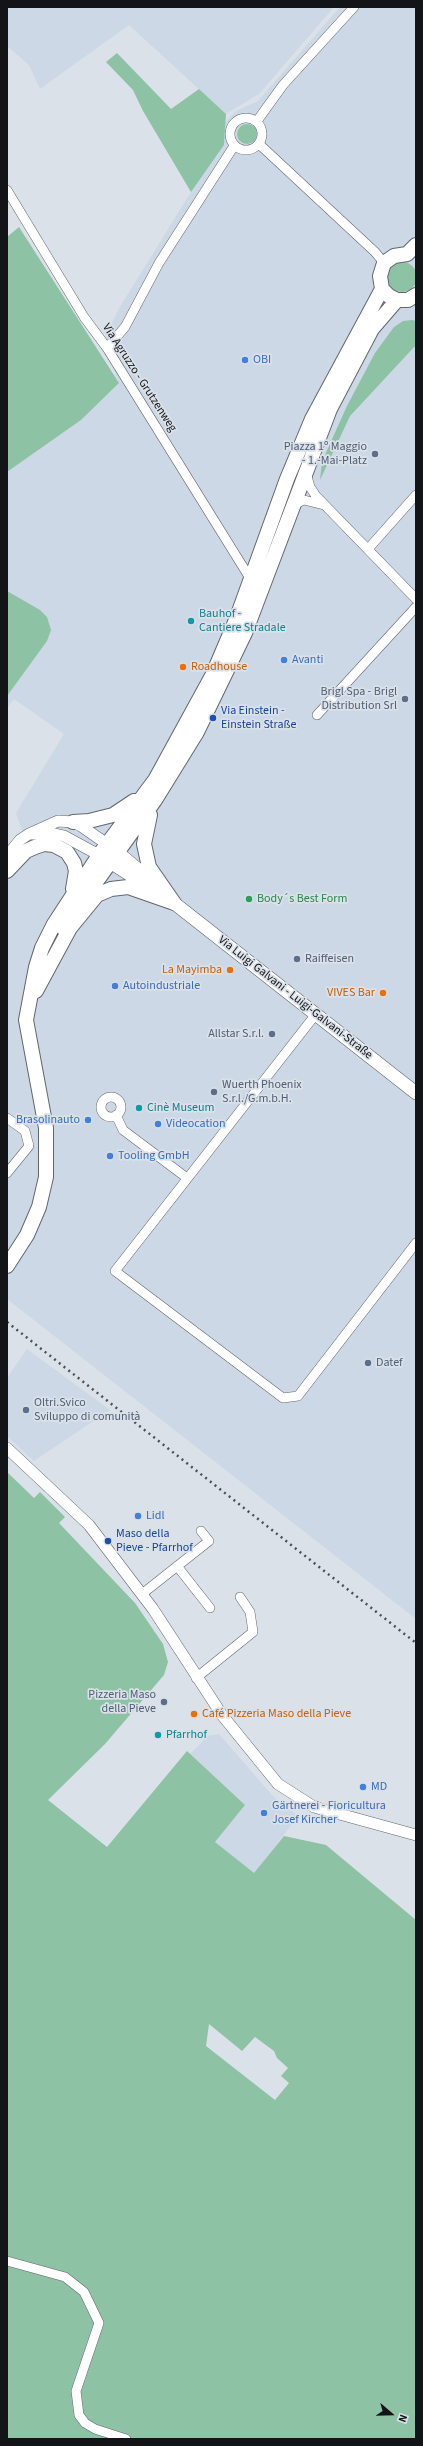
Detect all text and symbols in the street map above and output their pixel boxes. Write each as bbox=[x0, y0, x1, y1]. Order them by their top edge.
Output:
street label: Via Agruzzo - Grutzenweg bbox=[99, 321, 179, 435]
place label: OBI bbox=[253, 353, 271, 367]
marker: OBI bbox=[240, 355, 250, 365]
place label: Piazza 1º Maggio - 1.-Mai-Platz bbox=[284, 440, 367, 468]
marker: Piazza 1º Maggio - 1.-Mai-Platz bbox=[370, 449, 380, 459]
place label: Bauhof - Cantiere Stradale bbox=[199, 607, 286, 635]
marker: Bauhof - Cantiere Stradale bbox=[186, 616, 196, 626]
place label: Avanti bbox=[292, 653, 323, 667]
marker: Avanti bbox=[279, 655, 289, 665]
place label: Roadhouse bbox=[191, 660, 247, 674]
marker: Roadhouse bbox=[178, 662, 188, 672]
place label: Brigl Spa - Brigl Distribution Srl bbox=[321, 685, 397, 713]
marker: Brigl Spa - Brigl Distribution Srl bbox=[400, 694, 410, 704]
place label: Via Einstein - Einstein Straße bbox=[221, 704, 296, 732]
marker: Via Einstein - Einstein Straße bbox=[208, 713, 218, 723]
place label: Body´s Best Form bbox=[257, 892, 347, 906]
marker: Body´s Best Form bbox=[244, 894, 254, 904]
street label: Via Luigi Galvani - Luigi-Galvani-Straße bbox=[215, 933, 375, 1063]
place label: Raiffeisen bbox=[305, 952, 354, 966]
marker: Raiffeisen bbox=[292, 954, 302, 964]
place label: La Mayimba bbox=[162, 963, 222, 977]
marker: La Mayimba bbox=[225, 965, 235, 975]
place label: Autoindustriale bbox=[123, 979, 200, 993]
marker: Autoindustriale bbox=[110, 981, 120, 991]
place label: VIVES Bar bbox=[327, 986, 375, 1000]
marker: VIVES Bar bbox=[378, 988, 388, 998]
place label: Allstar S.r.l. bbox=[208, 1027, 264, 1041]
marker: Allstar S.r.l. bbox=[267, 1029, 277, 1039]
place label: Wuerth Phoenix S.r.l./G.m.b.H. bbox=[222, 1078, 302, 1106]
marker: Wuerth Phoenix S.r.l./G.m.b.H. bbox=[209, 1087, 219, 1097]
place label: Cinè Museum bbox=[147, 1101, 214, 1115]
marker: Cinè Museum bbox=[134, 1103, 144, 1113]
place label: Brasolinauto bbox=[16, 1113, 80, 1127]
marker: Brasolinauto bbox=[83, 1115, 93, 1125]
place label: Videocation bbox=[166, 1117, 226, 1131]
marker: Videocation bbox=[153, 1119, 163, 1129]
place label: Tooling GmbH bbox=[118, 1149, 189, 1163]
marker: Tooling GmbH bbox=[105, 1151, 115, 1161]
place label: Datef bbox=[376, 1356, 403, 1370]
marker: Datef bbox=[363, 1358, 373, 1368]
place label: Oltri.Svico Sviluppo di comunità bbox=[34, 1396, 140, 1424]
marker: Oltri.Svico Sviluppo di comunità bbox=[21, 1405, 31, 1415]
place label: Lidl bbox=[146, 1509, 165, 1523]
marker: Lidl bbox=[133, 1511, 143, 1521]
place label: Maso della Pieve - Pfarrhof bbox=[116, 1527, 193, 1555]
marker: Maso della Pieve - Pfarrhof bbox=[103, 1536, 113, 1546]
place label: Pizzeria Maso della Pieve bbox=[88, 1688, 156, 1716]
marker: Pizzeria Maso della Pieve bbox=[159, 1697, 169, 1707]
place label: Café Pizzeria Maso della Pieve bbox=[202, 1707, 351, 1721]
marker: Café Pizzeria Maso della Pieve bbox=[189, 1709, 199, 1719]
place label: Pfarrhof bbox=[166, 1728, 207, 1742]
marker: Pfarrhof bbox=[153, 1730, 163, 1740]
place label: MD bbox=[371, 1780, 387, 1794]
marker: MD bbox=[358, 1782, 368, 1792]
place label: Gärtnerei - Fioricultura Josef Kircher bbox=[272, 1799, 386, 1827]
marker: Gärtnerei - Fioricultura Josef Kircher bbox=[259, 1808, 269, 1818]
north arrow bbox=[371, 2394, 411, 2434]
text: N bbox=[394, 2412, 411, 2424]

